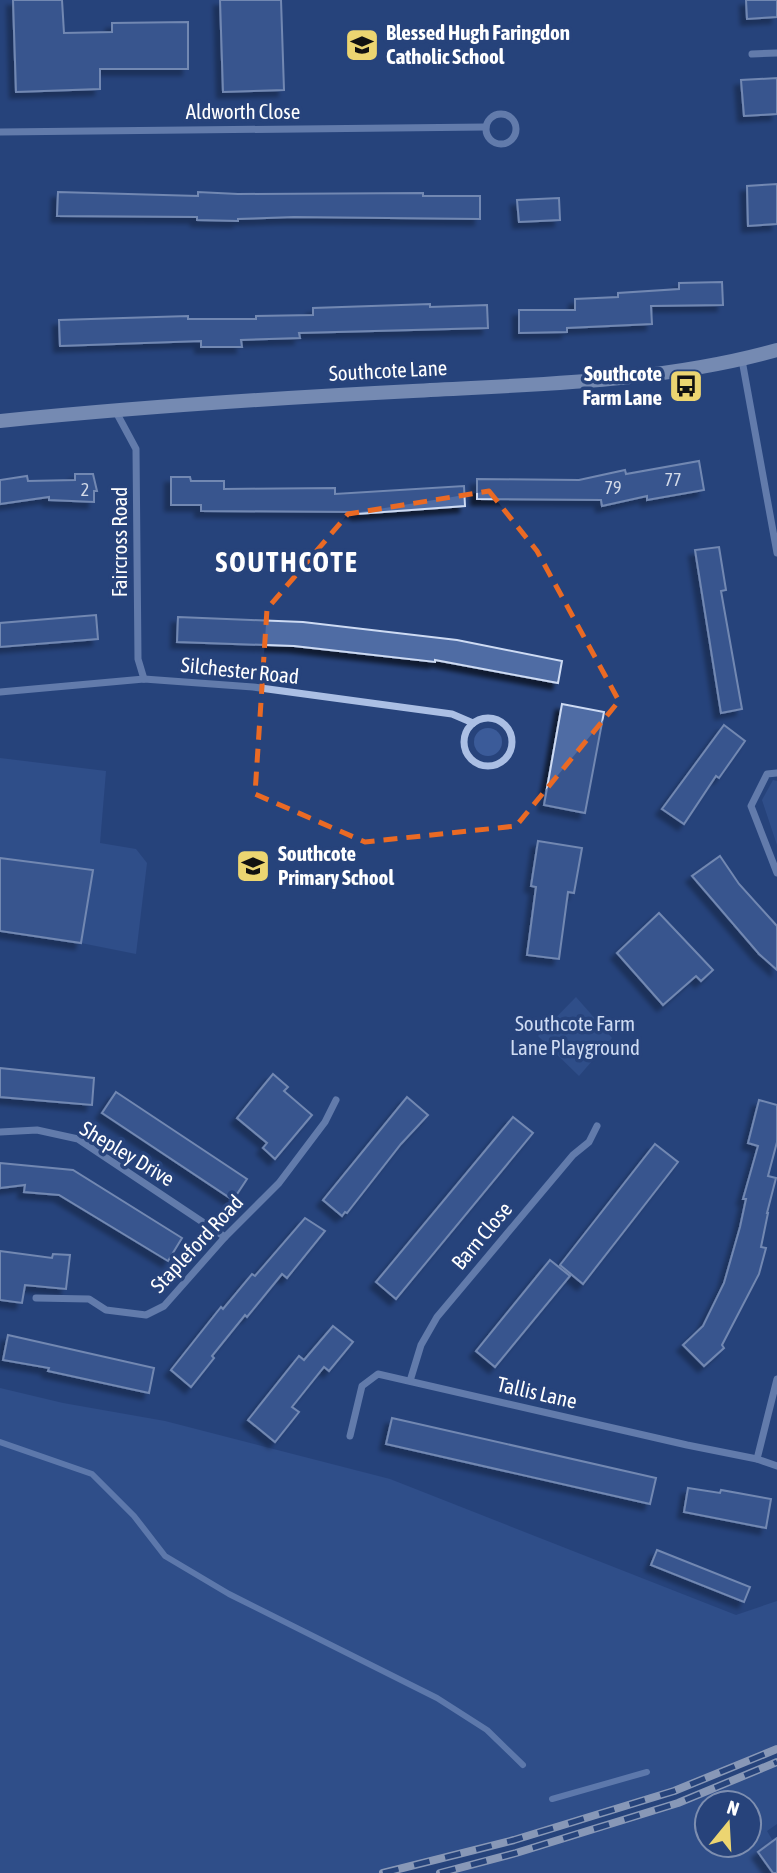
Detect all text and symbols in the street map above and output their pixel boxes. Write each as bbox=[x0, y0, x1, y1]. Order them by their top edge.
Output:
place label: Blessed Hugh Faringdon Catholic School bbox=[386, 20, 570, 68]
school or university icon: Blessed Hugh Faringdon Catholic School bbox=[343, 26, 381, 64]
street label: Aldworth Close bbox=[186, 99, 300, 123]
street label: Southcote Lane bbox=[328, 355, 448, 385]
place label: Southcote Farm Lane bbox=[582, 361, 662, 409]
bus stop icon: Southcote Farm Lane bbox=[667, 367, 705, 405]
house number: 77 bbox=[665, 469, 681, 490]
house number: 79 bbox=[605, 477, 621, 498]
house number: 2 bbox=[81, 479, 89, 500]
street label: Faircross Road bbox=[107, 487, 131, 597]
district label: SOUTHCOTE bbox=[215, 546, 359, 578]
street label: Silchester Road bbox=[180, 652, 300, 688]
place label: Southcote Primary School bbox=[278, 841, 394, 889]
school or university icon: Southcote Primary School bbox=[234, 847, 272, 885]
park label: Southcote Farm Lane Playground bbox=[510, 1011, 640, 1059]
street label: Shepley Drive bbox=[76, 1116, 179, 1191]
street label: Stapleford Road bbox=[145, 1190, 247, 1297]
street label: Barn Close bbox=[446, 1197, 516, 1274]
street label: Tallis Lane bbox=[495, 1371, 580, 1413]
north arrow bbox=[693, 1789, 763, 1859]
text: N bbox=[725, 1796, 742, 1820]

